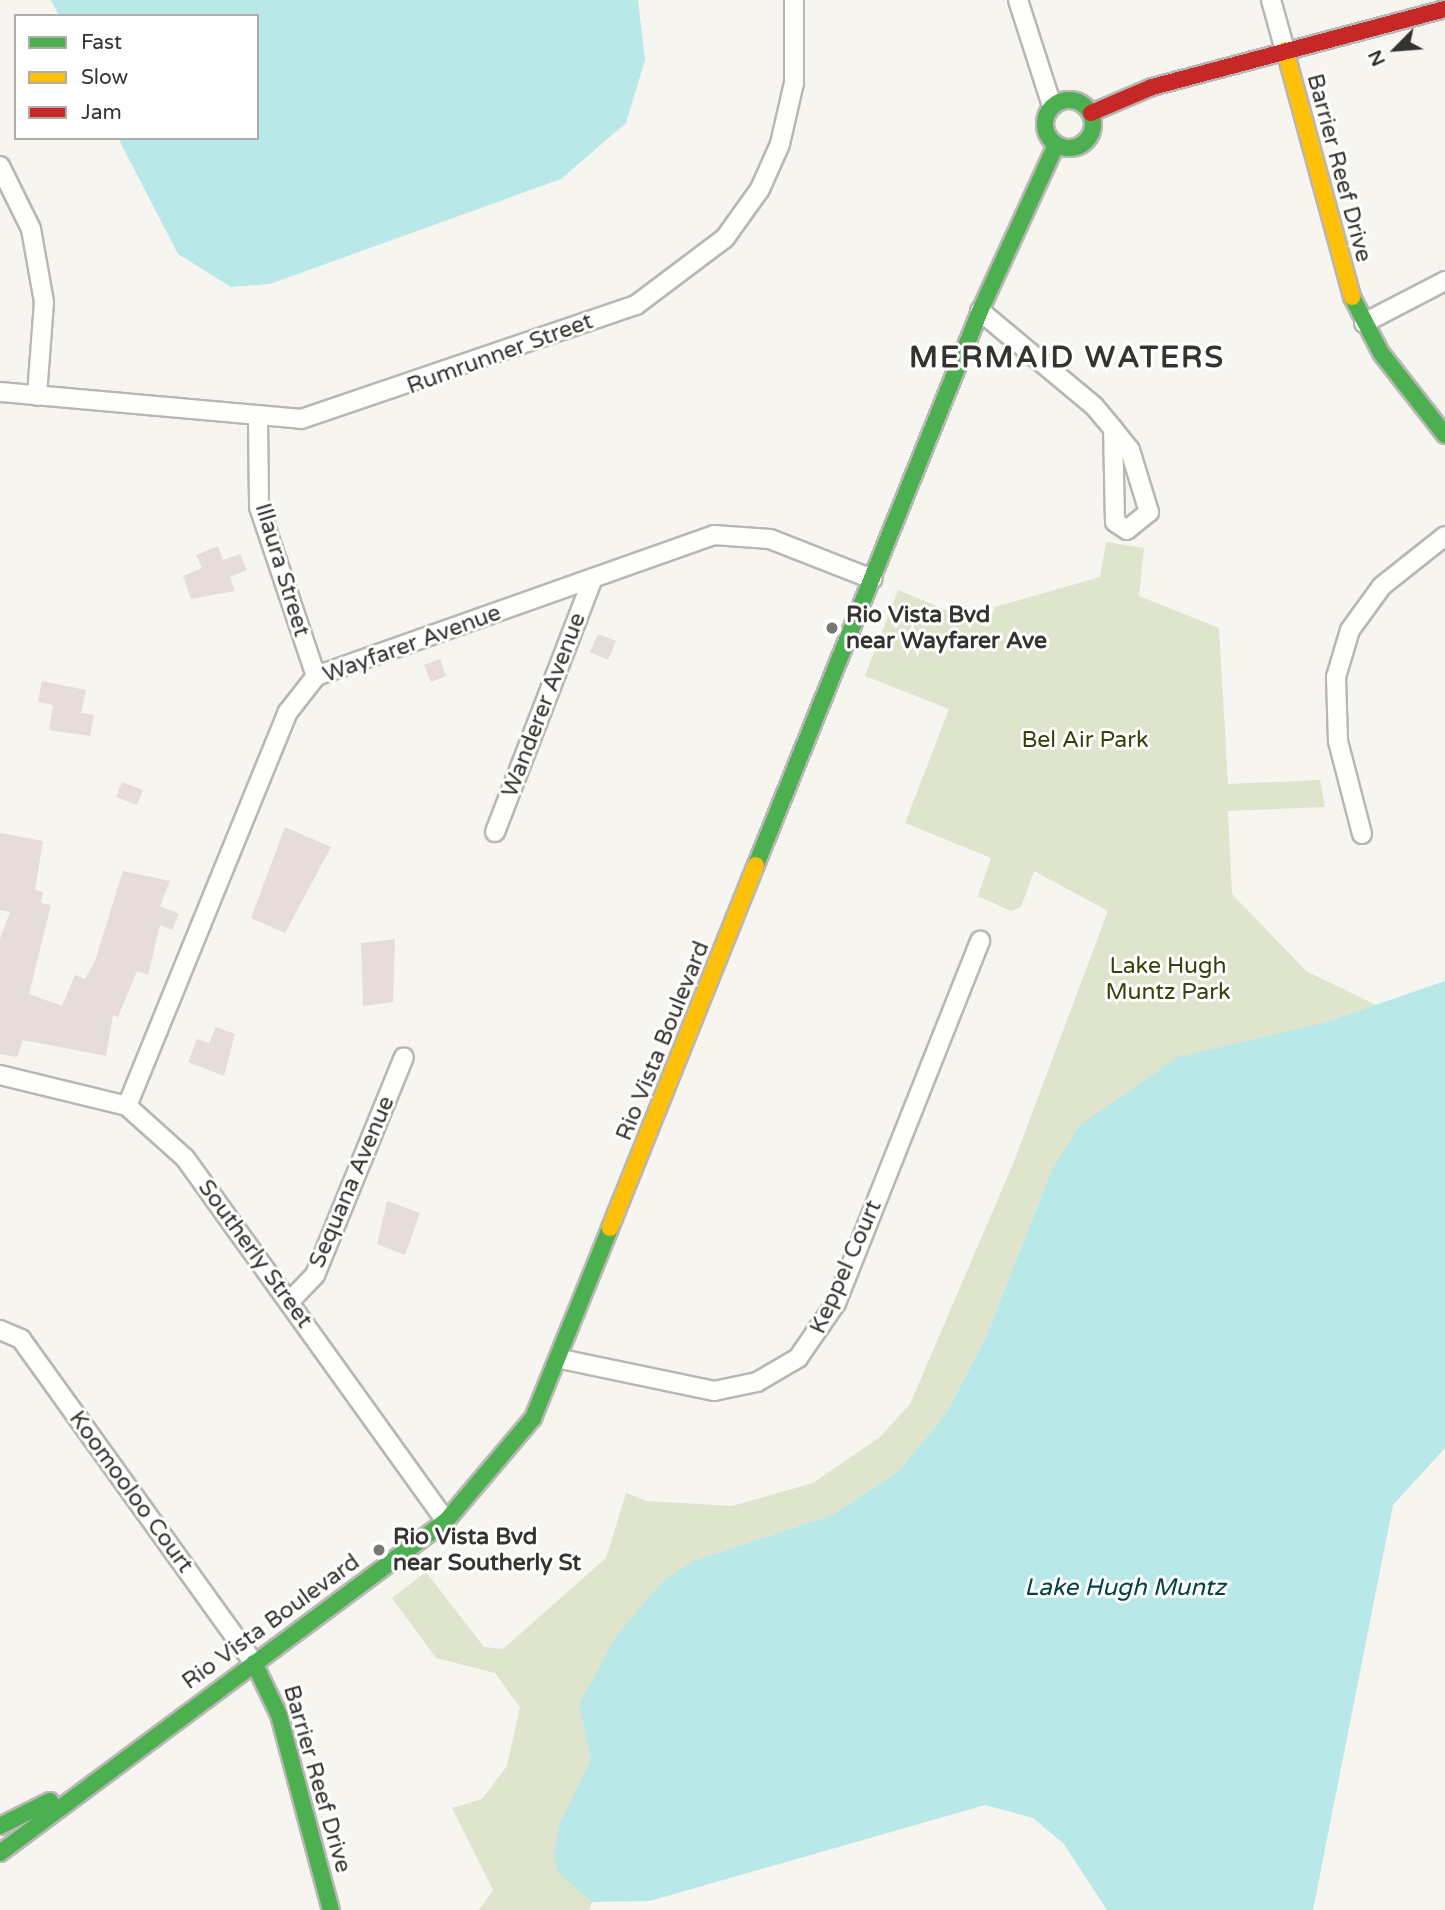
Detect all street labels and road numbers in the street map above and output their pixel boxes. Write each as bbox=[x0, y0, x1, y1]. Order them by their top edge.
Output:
street label: Barrier Reef Drive bbox=[1301, 71, 1377, 265]
street label: Rumrunner Street bbox=[403, 308, 597, 400]
street label: Illaura Street bbox=[249, 500, 315, 640]
street label: Wayfarer Avenue bbox=[319, 599, 505, 689]
street label: Wanderer Avenue bbox=[496, 609, 592, 801]
street label: Rio Vista Boulevard bbox=[610, 937, 716, 1145]
street label: Sequana Avenue bbox=[303, 1092, 401, 1272]
street label: Southerly Street bbox=[192, 1174, 318, 1334]
street label: Keppel Court bbox=[804, 1196, 888, 1338]
street label: Koomooloo Court bbox=[63, 1406, 199, 1578]
street label: Rio Vista Boulevard bbox=[177, 1548, 365, 1696]
street label: Barrier Reef Drive bbox=[277, 1682, 357, 1876]

